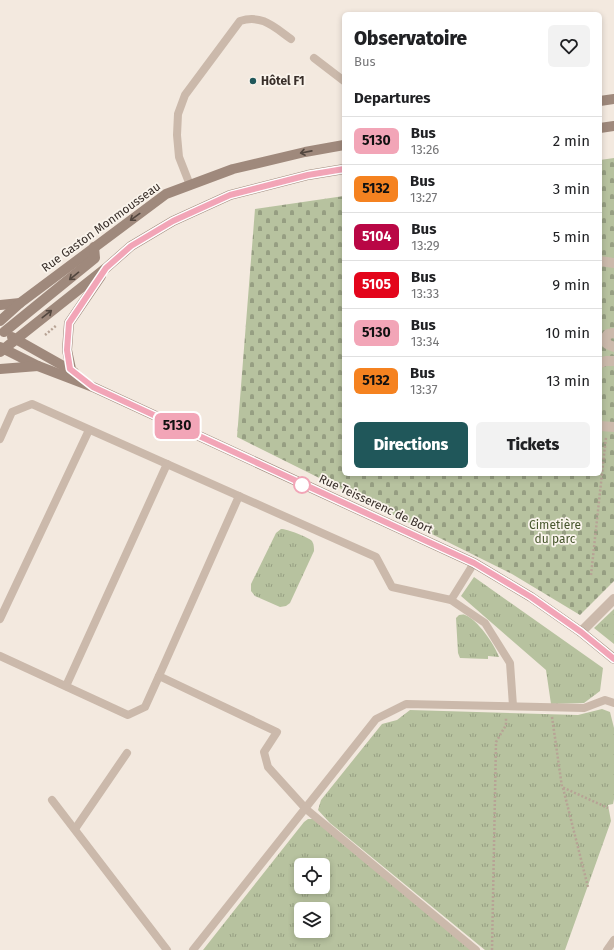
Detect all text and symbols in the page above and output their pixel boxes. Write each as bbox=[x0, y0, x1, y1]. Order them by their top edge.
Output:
button: heart bbox=[548, 25, 590, 67]
text: Observatoire bbox=[354, 27, 467, 50]
text: Bus bbox=[354, 54, 376, 69]
place label: Hôtel F1 bbox=[261, 74, 305, 88]
marker: Hôtel F1 bbox=[248, 76, 258, 86]
text: Departures bbox=[354, 89, 431, 107]
text: Bus bbox=[411, 124, 436, 142]
text: 5130 bbox=[362, 132, 391, 149]
text: 2 min bbox=[553, 132, 590, 150]
text: 13:26 bbox=[411, 142, 439, 157]
one-way arrow bbox=[299, 148, 312, 156]
text: Bus bbox=[410, 172, 435, 190]
street label: Rue Gaston Monmousseau bbox=[39, 179, 163, 275]
text: 5132 bbox=[362, 180, 390, 197]
text: 3 min bbox=[553, 180, 590, 198]
text: 13:27 bbox=[410, 190, 437, 205]
one-way arrow bbox=[129, 213, 140, 221]
text: Bus bbox=[411, 220, 436, 238]
text: 5104 bbox=[362, 228, 391, 245]
text: 5 min bbox=[553, 228, 590, 246]
text: 13:29 bbox=[411, 238, 440, 253]
text: Bus bbox=[411, 268, 436, 286]
one-way arrow bbox=[68, 271, 79, 280]
text: 5105 bbox=[362, 276, 391, 293]
text: 9 min bbox=[552, 276, 590, 294]
text: 13:33 bbox=[411, 286, 439, 301]
one-way arrow bbox=[41, 310, 52, 319]
text: Bus bbox=[411, 316, 436, 334]
text: 5130 bbox=[362, 324, 391, 341]
text: 10 min bbox=[545, 324, 590, 342]
text: 13:34 bbox=[411, 334, 439, 349]
text: Bus bbox=[410, 364, 435, 382]
text: 5132 bbox=[362, 372, 390, 389]
text: 13 min bbox=[546, 372, 590, 390]
text: 13:37 bbox=[410, 382, 438, 397]
line badge: 5130 bbox=[149, 413, 205, 439]
text: 5130 bbox=[163, 417, 191, 434]
button: Directions bbox=[354, 422, 468, 468]
button: Tickets bbox=[476, 422, 590, 468]
street label: Rue Teisserenc de Bort bbox=[317, 471, 436, 537]
unlabelled marker bbox=[293, 476, 311, 494]
park label: Cimetière du parc bbox=[529, 518, 581, 546]
map controls bbox=[294, 858, 330, 938]
button: locate bbox=[294, 858, 330, 894]
button: layers bbox=[294, 902, 330, 938]

